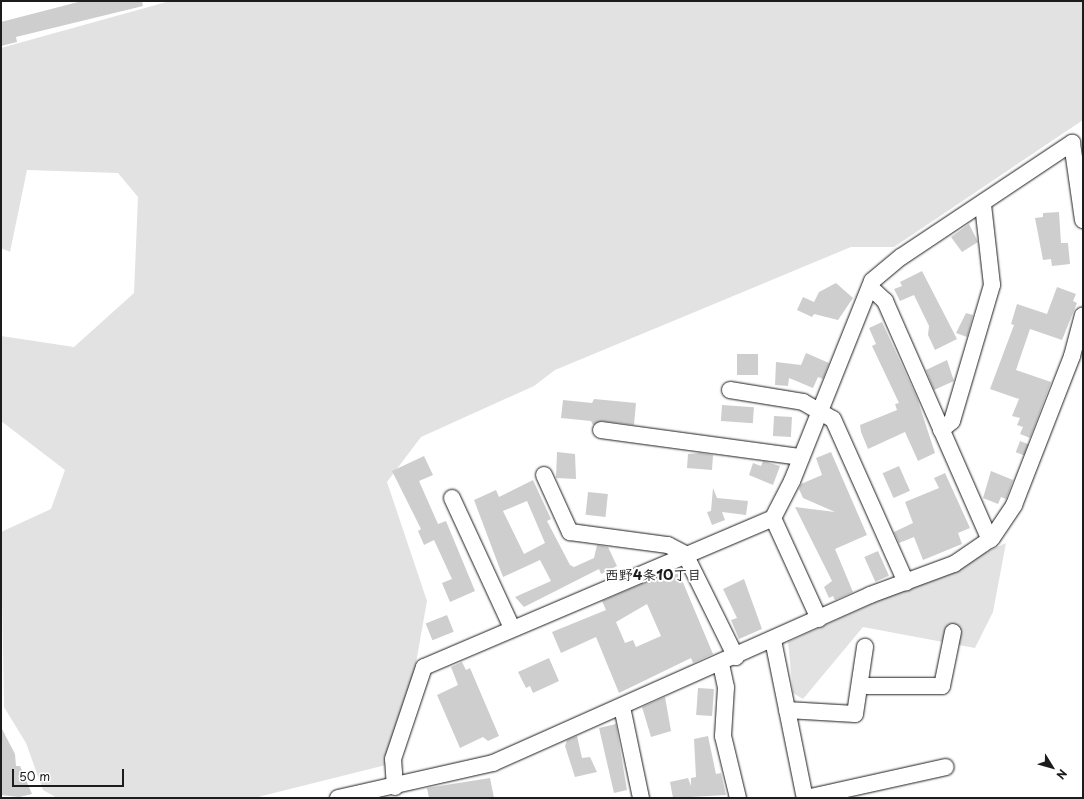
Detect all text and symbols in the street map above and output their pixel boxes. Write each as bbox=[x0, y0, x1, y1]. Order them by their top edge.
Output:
district label: 西野4条10丁目 bbox=[605, 567, 701, 583]
north arrow bbox=[1032, 747, 1072, 787]
scale bar bbox=[14, 761, 126, 787]
text: N bbox=[1053, 766, 1071, 783]
text: 50 m bbox=[19, 767, 50, 785]

